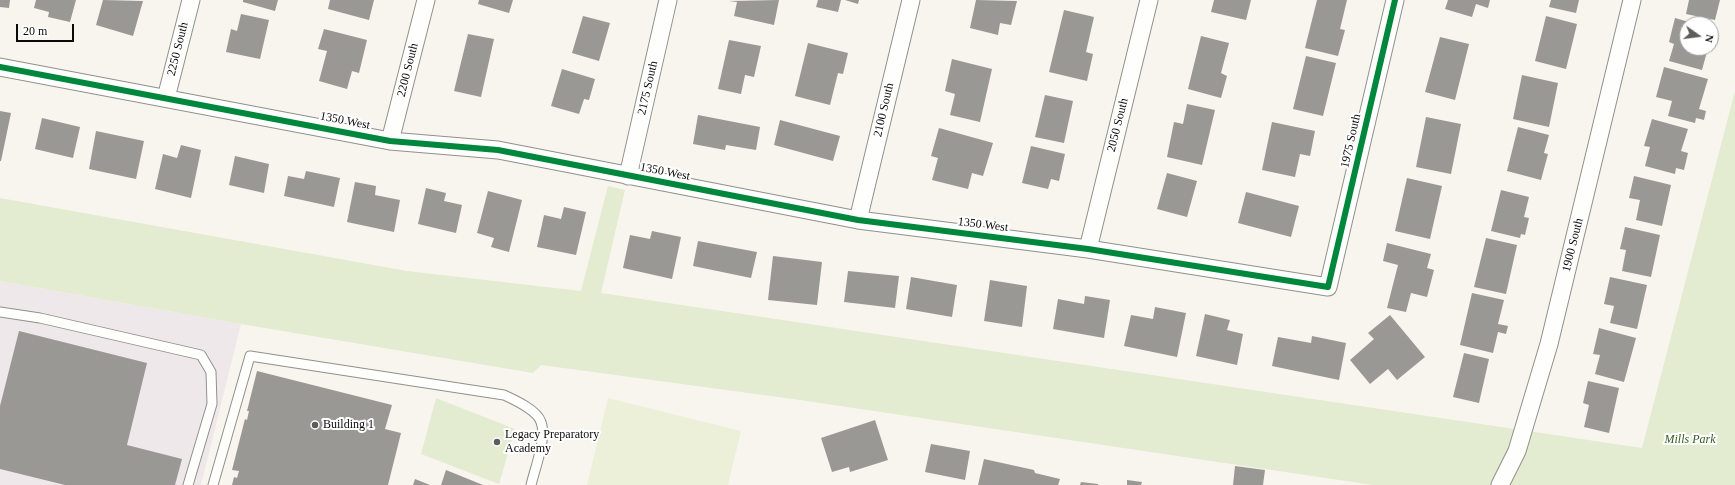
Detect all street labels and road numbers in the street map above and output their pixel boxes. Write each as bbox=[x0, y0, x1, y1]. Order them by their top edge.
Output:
street label: 2250 South bbox=[164, 21, 192, 77]
street label: 2200 South bbox=[394, 42, 422, 98]
street label: 2175 South bbox=[635, 60, 661, 116]
street label: 2100 South bbox=[871, 82, 897, 138]
street label: 2050 South bbox=[1104, 97, 1132, 153]
street label: 1350 West bbox=[319, 109, 371, 133]
street label: 1975 South bbox=[1338, 113, 1364, 169]
street label: 1350 West bbox=[639, 160, 691, 184]
street label: 1350 West bbox=[957, 215, 1009, 235]
street label: 1900 South bbox=[1559, 217, 1587, 273]

